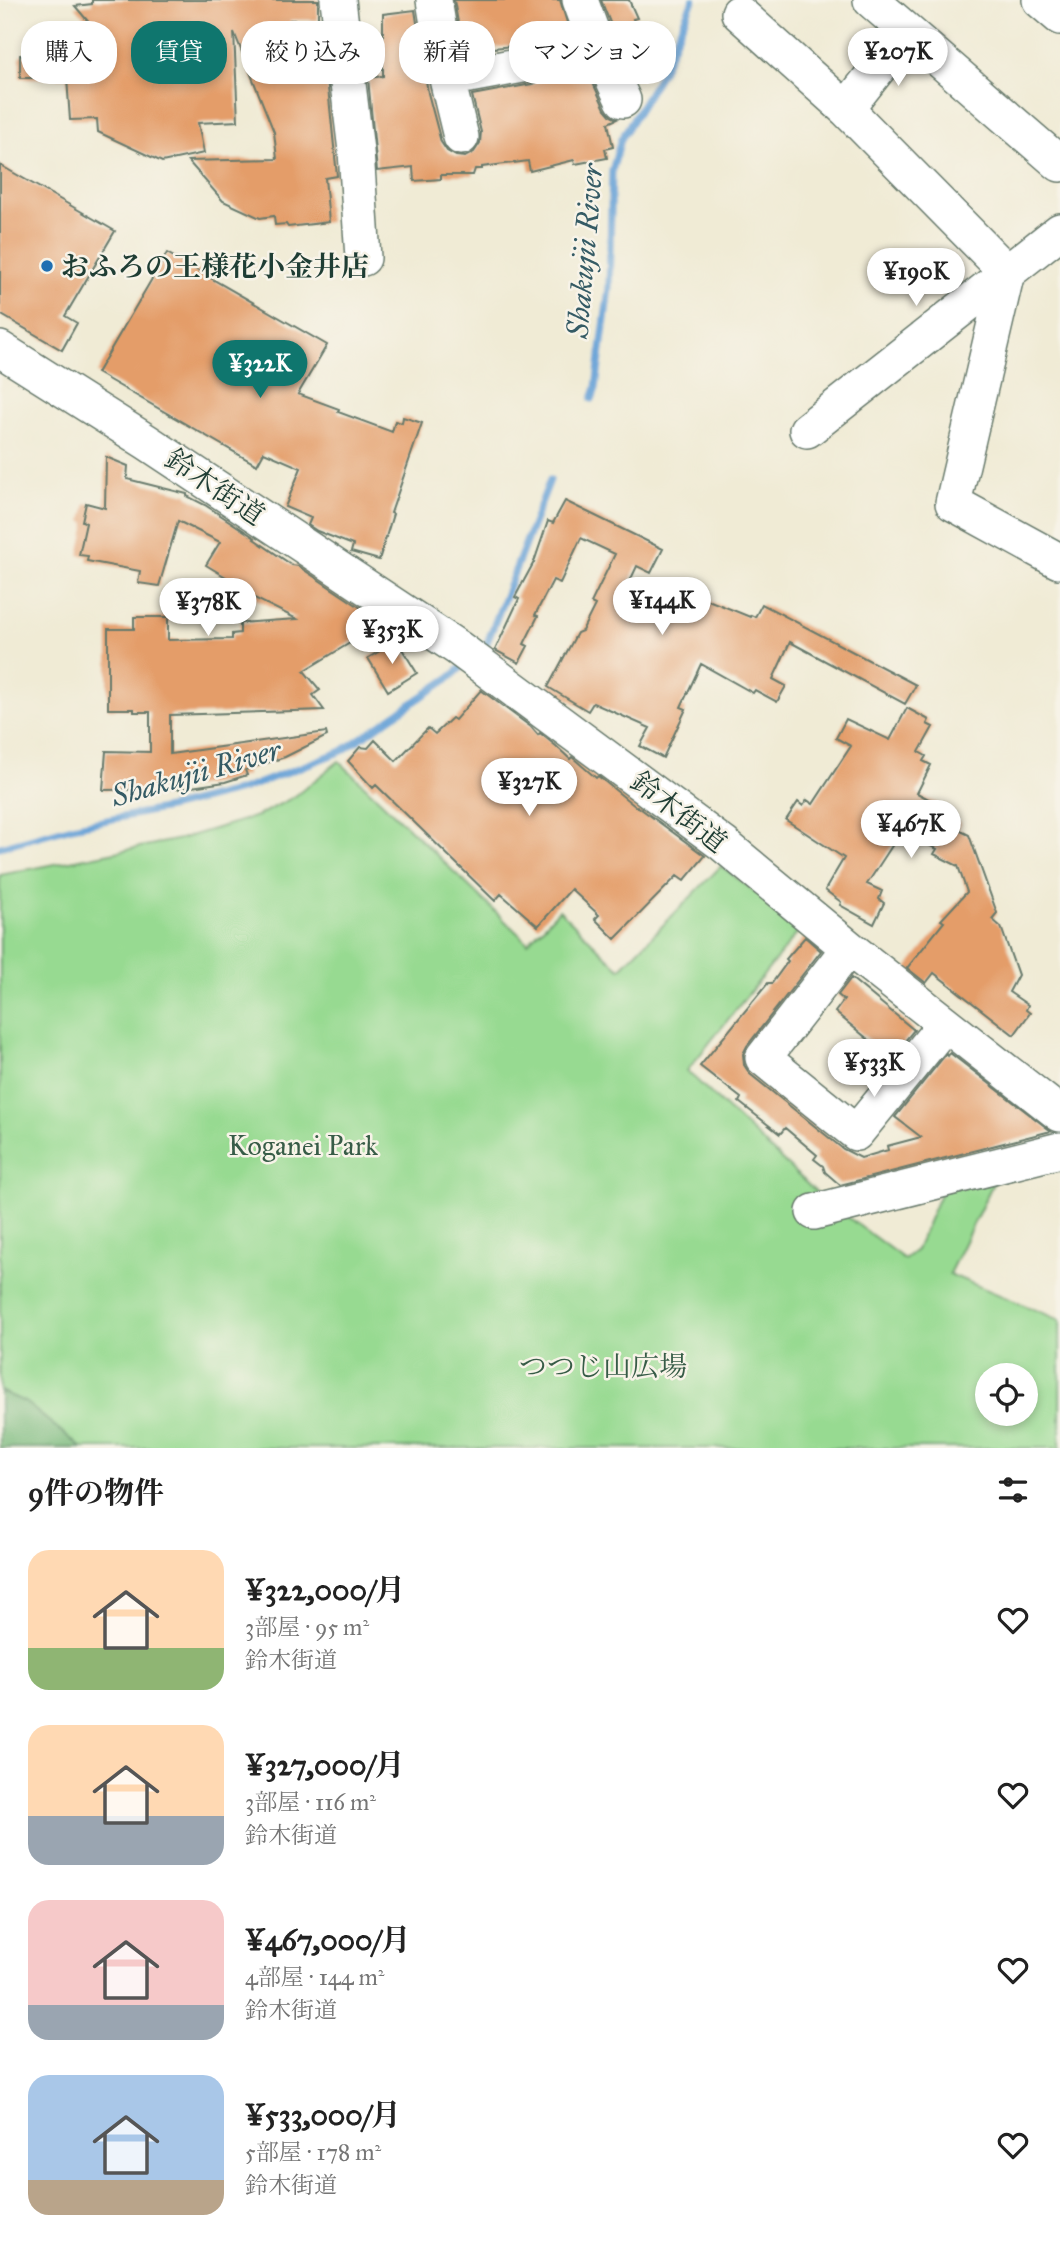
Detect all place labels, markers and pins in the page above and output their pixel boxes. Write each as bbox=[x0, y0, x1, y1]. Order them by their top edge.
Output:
pin: ¥207K bbox=[849, 28, 947, 88]
pin: ¥190K bbox=[867, 248, 965, 308]
place label: おふろの王様花小金井店 bbox=[61, 249, 369, 284]
marker: おふろの王様花小金井店 bbox=[39, 258, 55, 274]
pin: ¥322K bbox=[211, 340, 309, 400]
pin: ¥378K bbox=[159, 578, 257, 638]
pin: ¥144K bbox=[613, 578, 711, 637]
pin: ¥353K bbox=[343, 606, 441, 666]
pin: ¥327K bbox=[480, 758, 578, 818]
pin: ¥467K bbox=[862, 800, 960, 860]
pin: ¥533K bbox=[825, 1040, 923, 1099]

